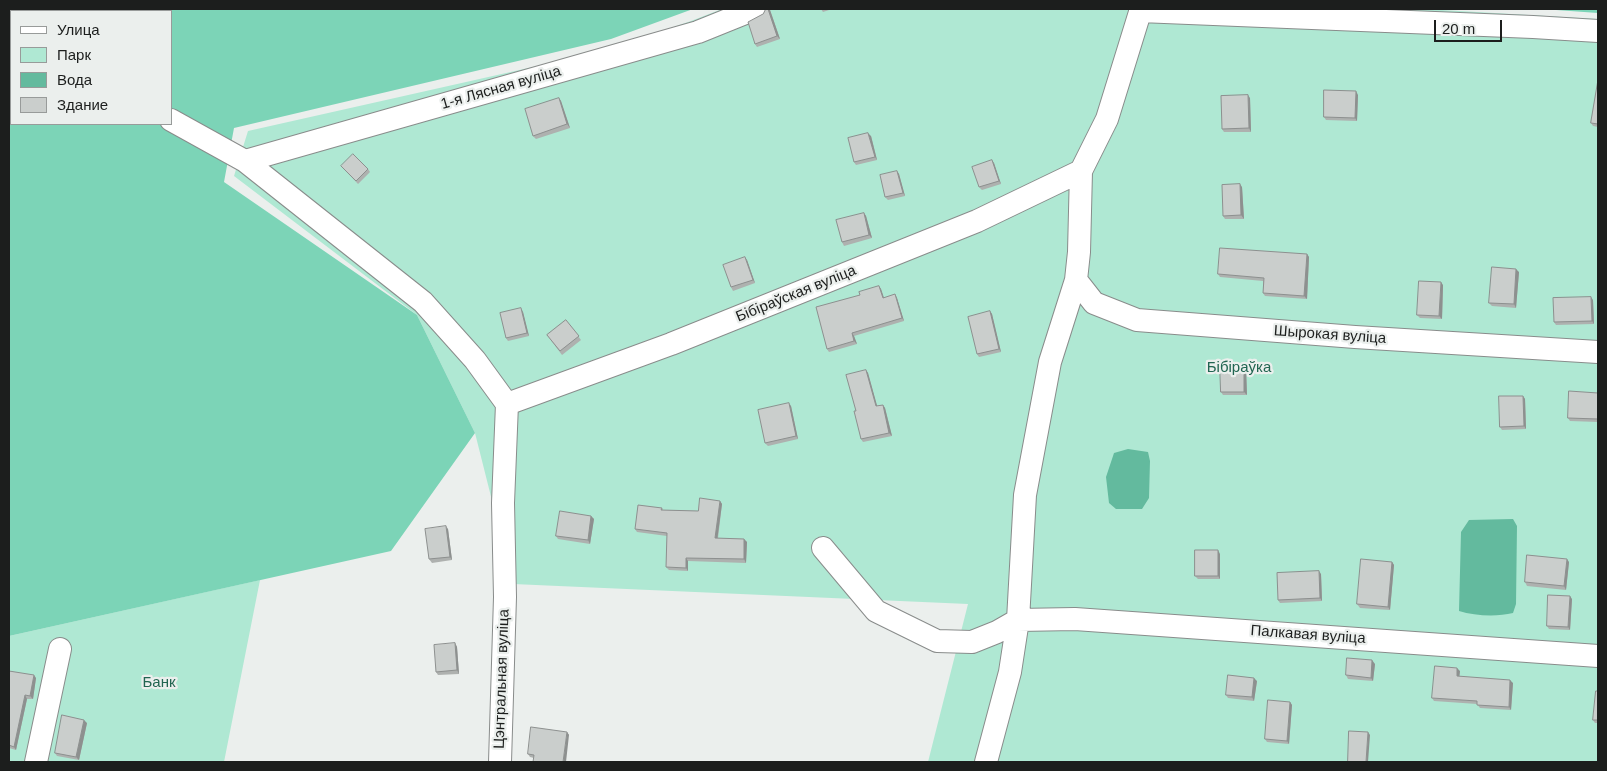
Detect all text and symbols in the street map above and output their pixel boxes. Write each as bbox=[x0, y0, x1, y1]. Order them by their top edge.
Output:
legend bbox=[10, 10, 172, 125]
scale bar bbox=[1437, 10, 1504, 42]
text: 20 m bbox=[1442, 20, 1475, 37]
text: Улица bbox=[57, 21, 100, 38]
text: Парк bbox=[57, 46, 91, 63]
street label: 1-я Лясная вуліца bbox=[439, 62, 563, 114]
text: Вода bbox=[57, 71, 92, 88]
text: Здание bbox=[57, 96, 108, 113]
street label: Бібіраўская вуліца bbox=[733, 262, 859, 326]
street label: Шырокая вуліца bbox=[1273, 322, 1387, 348]
park label: Бібіраўка bbox=[1207, 359, 1271, 377]
street label: Цэнтральная вуліца bbox=[491, 609, 513, 749]
street label: Палкавая вуліца bbox=[1250, 622, 1366, 648]
park label: Банк bbox=[142, 674, 176, 692]

